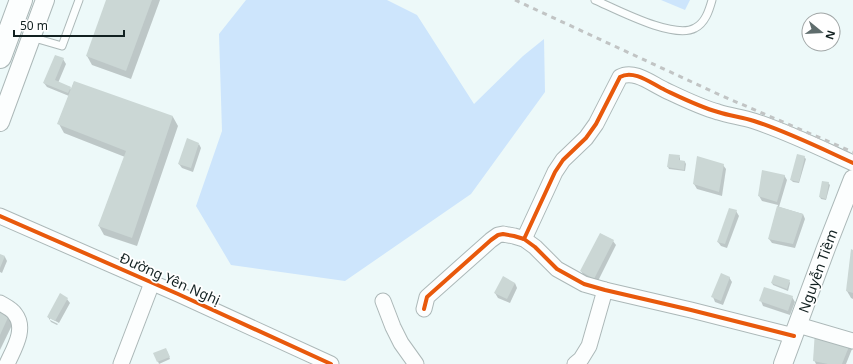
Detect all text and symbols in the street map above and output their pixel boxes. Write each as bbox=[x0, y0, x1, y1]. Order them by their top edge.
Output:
scale bar bbox=[14, 12, 124, 38]
north arrow bbox=[801, 12, 841, 52]
text: 50 m bbox=[20, 17, 48, 34]
text: N bbox=[822, 29, 840, 42]
street label: Nguyễn Tiềm bbox=[794, 226, 841, 315]
street label: Đường Yên Nghị bbox=[117, 248, 223, 309]

